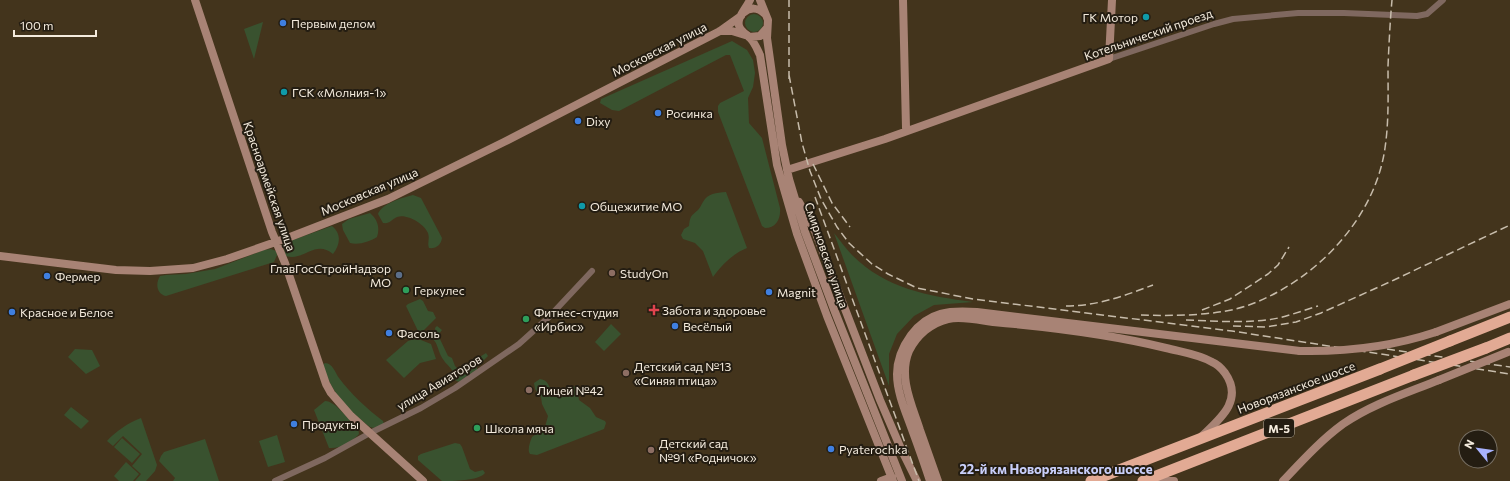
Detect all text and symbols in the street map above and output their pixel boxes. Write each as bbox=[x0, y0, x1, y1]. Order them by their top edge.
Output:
street label: Котельнический проезд bbox=[1082, 5, 1214, 63]
place label: ГК Мотор bbox=[1083, 10, 1138, 24]
scale bar bbox=[14, 12, 96, 38]
marker: ГК Мотор bbox=[1141, 12, 1151, 22]
place label: Первым делом bbox=[291, 16, 375, 30]
text: 100 m bbox=[20, 18, 54, 32]
marker: Первым делом bbox=[278, 18, 288, 28]
street label: Московская улица bbox=[609, 19, 709, 79]
place label: ГСК «Молния-1» bbox=[292, 85, 386, 99]
marker: ГСК «Молния-1» bbox=[279, 87, 289, 97]
place label: Росинка bbox=[666, 106, 713, 120]
marker: Росинка bbox=[653, 108, 663, 118]
place label: Dixy bbox=[586, 114, 611, 128]
marker: Dixy bbox=[573, 116, 583, 126]
street label: Красноармейская улица bbox=[241, 119, 299, 253]
street label: Московская улица bbox=[318, 164, 420, 218]
place label: Общежитие МО bbox=[590, 199, 682, 213]
street label: Смирновская улица bbox=[802, 200, 852, 310]
marker: Общежитие МО bbox=[577, 201, 587, 211]
place label: ГлавГосСтройНадзор МО bbox=[270, 261, 391, 289]
place label: StudyOn bbox=[620, 266, 668, 280]
marker: StudyOn bbox=[607, 268, 617, 278]
place label: Фермер bbox=[55, 269, 100, 283]
marker: ГлавГосСтройНадзор МО bbox=[394, 270, 404, 280]
marker: Фермер bbox=[42, 271, 52, 281]
place label: Геркулес bbox=[414, 283, 465, 297]
marker: Геркулес bbox=[401, 285, 411, 295]
place label: Magnit bbox=[777, 285, 816, 299]
marker: Magnit bbox=[764, 287, 774, 297]
place label: Забота и здоровье bbox=[662, 303, 766, 317]
place label: Красное и Белое bbox=[20, 305, 113, 319]
place label: Фитнес-студия «Ирбис» bbox=[534, 305, 619, 333]
marker: Забота и здоровье bbox=[649, 305, 659, 315]
marker: Красное и Белое bbox=[7, 307, 17, 317]
marker: Фитнес-студия «Ирбис» bbox=[521, 314, 531, 324]
place label: Весёлый bbox=[683, 319, 732, 333]
marker: Весёлый bbox=[670, 321, 680, 331]
place label: Фасоль bbox=[397, 326, 440, 340]
marker: Фасоль bbox=[384, 328, 394, 338]
street label: улица Авиаторов bbox=[394, 351, 484, 413]
street label: Новорязанское шоссе bbox=[1235, 358, 1357, 416]
place label: Детский сад №13 «Синяя птица» bbox=[634, 359, 731, 387]
marker: Детский сад №13 «Синяя птица» bbox=[621, 368, 631, 378]
place label: Лицей №42 bbox=[537, 383, 603, 397]
marker: Лицей №42 bbox=[524, 385, 534, 395]
place label: Продукты bbox=[302, 417, 359, 431]
marker: Продукты bbox=[289, 419, 299, 429]
road number: М-5 bbox=[1264, 419, 1294, 437]
place label: Школа мяча bbox=[485, 421, 554, 435]
marker: Школа мяча bbox=[472, 423, 482, 433]
north arrow bbox=[1458, 429, 1498, 469]
place label: Детский сад №91 «Родничок» bbox=[659, 436, 757, 464]
text: N bbox=[1461, 437, 1477, 451]
place label: Pyaterochka bbox=[839, 442, 907, 456]
marker: Pyaterochka bbox=[826, 444, 836, 454]
marker: Детский сад №91 «Родничок» bbox=[646, 445, 656, 455]
district label: 22-й км Новорязанского шоссе bbox=[959, 461, 1153, 477]

